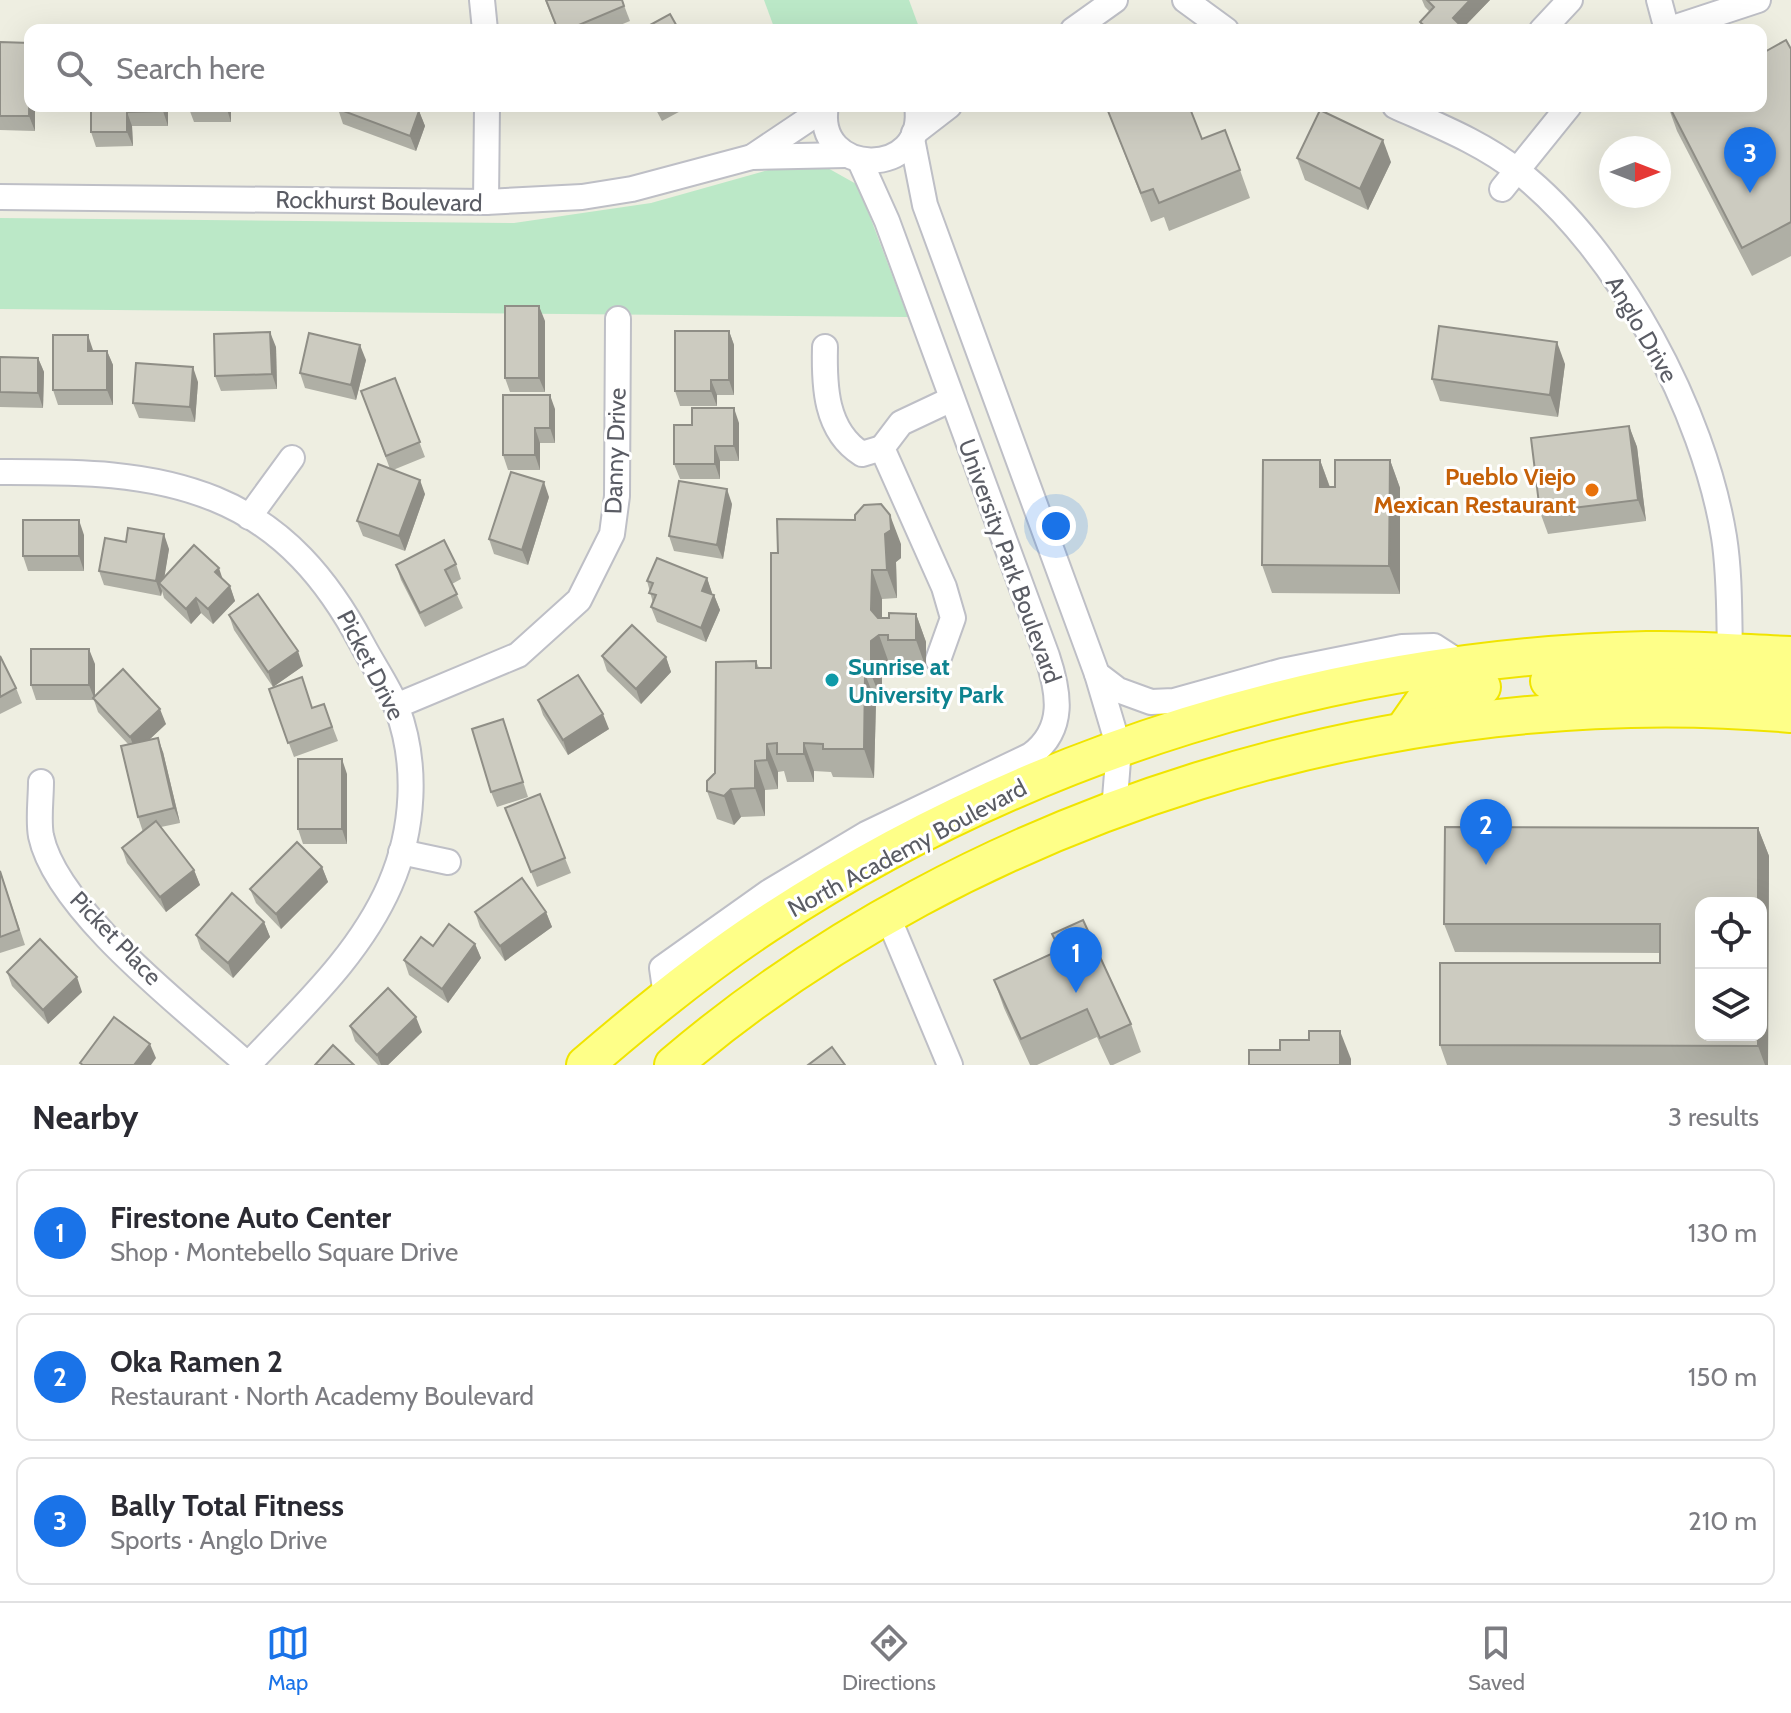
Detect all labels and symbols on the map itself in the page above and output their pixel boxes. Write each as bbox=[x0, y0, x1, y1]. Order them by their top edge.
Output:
pin: 3 bbox=[1724, 127, 1776, 193]
north arrow bbox=[1599, 136, 1671, 208]
street label: Rockhurst Boulevard bbox=[275, 185, 483, 217]
street label: Anglo Drive bbox=[1600, 271, 1684, 387]
street label: Danny Drive bbox=[598, 387, 632, 515]
street label: University Park Boulevard bbox=[952, 435, 1068, 687]
place label: Pueblo Viejo Mexican Restaurant bbox=[1373, 462, 1576, 519]
marker: Pueblo Viejo Mexican Restaurant bbox=[1583, 481, 1601, 499]
your location bbox=[1036, 506, 1076, 546]
street label: Picket Drive bbox=[331, 605, 411, 725]
place label: Sunrise at University Park bbox=[848, 652, 1004, 709]
marker: Sunrise at University Park bbox=[823, 671, 841, 689]
street label: North Academy Boulevard bbox=[783, 773, 1031, 923]
pin: 2 bbox=[1460, 799, 1512, 865]
street label: Picket Place bbox=[64, 885, 168, 991]
pin: 1 bbox=[1050, 927, 1102, 993]

